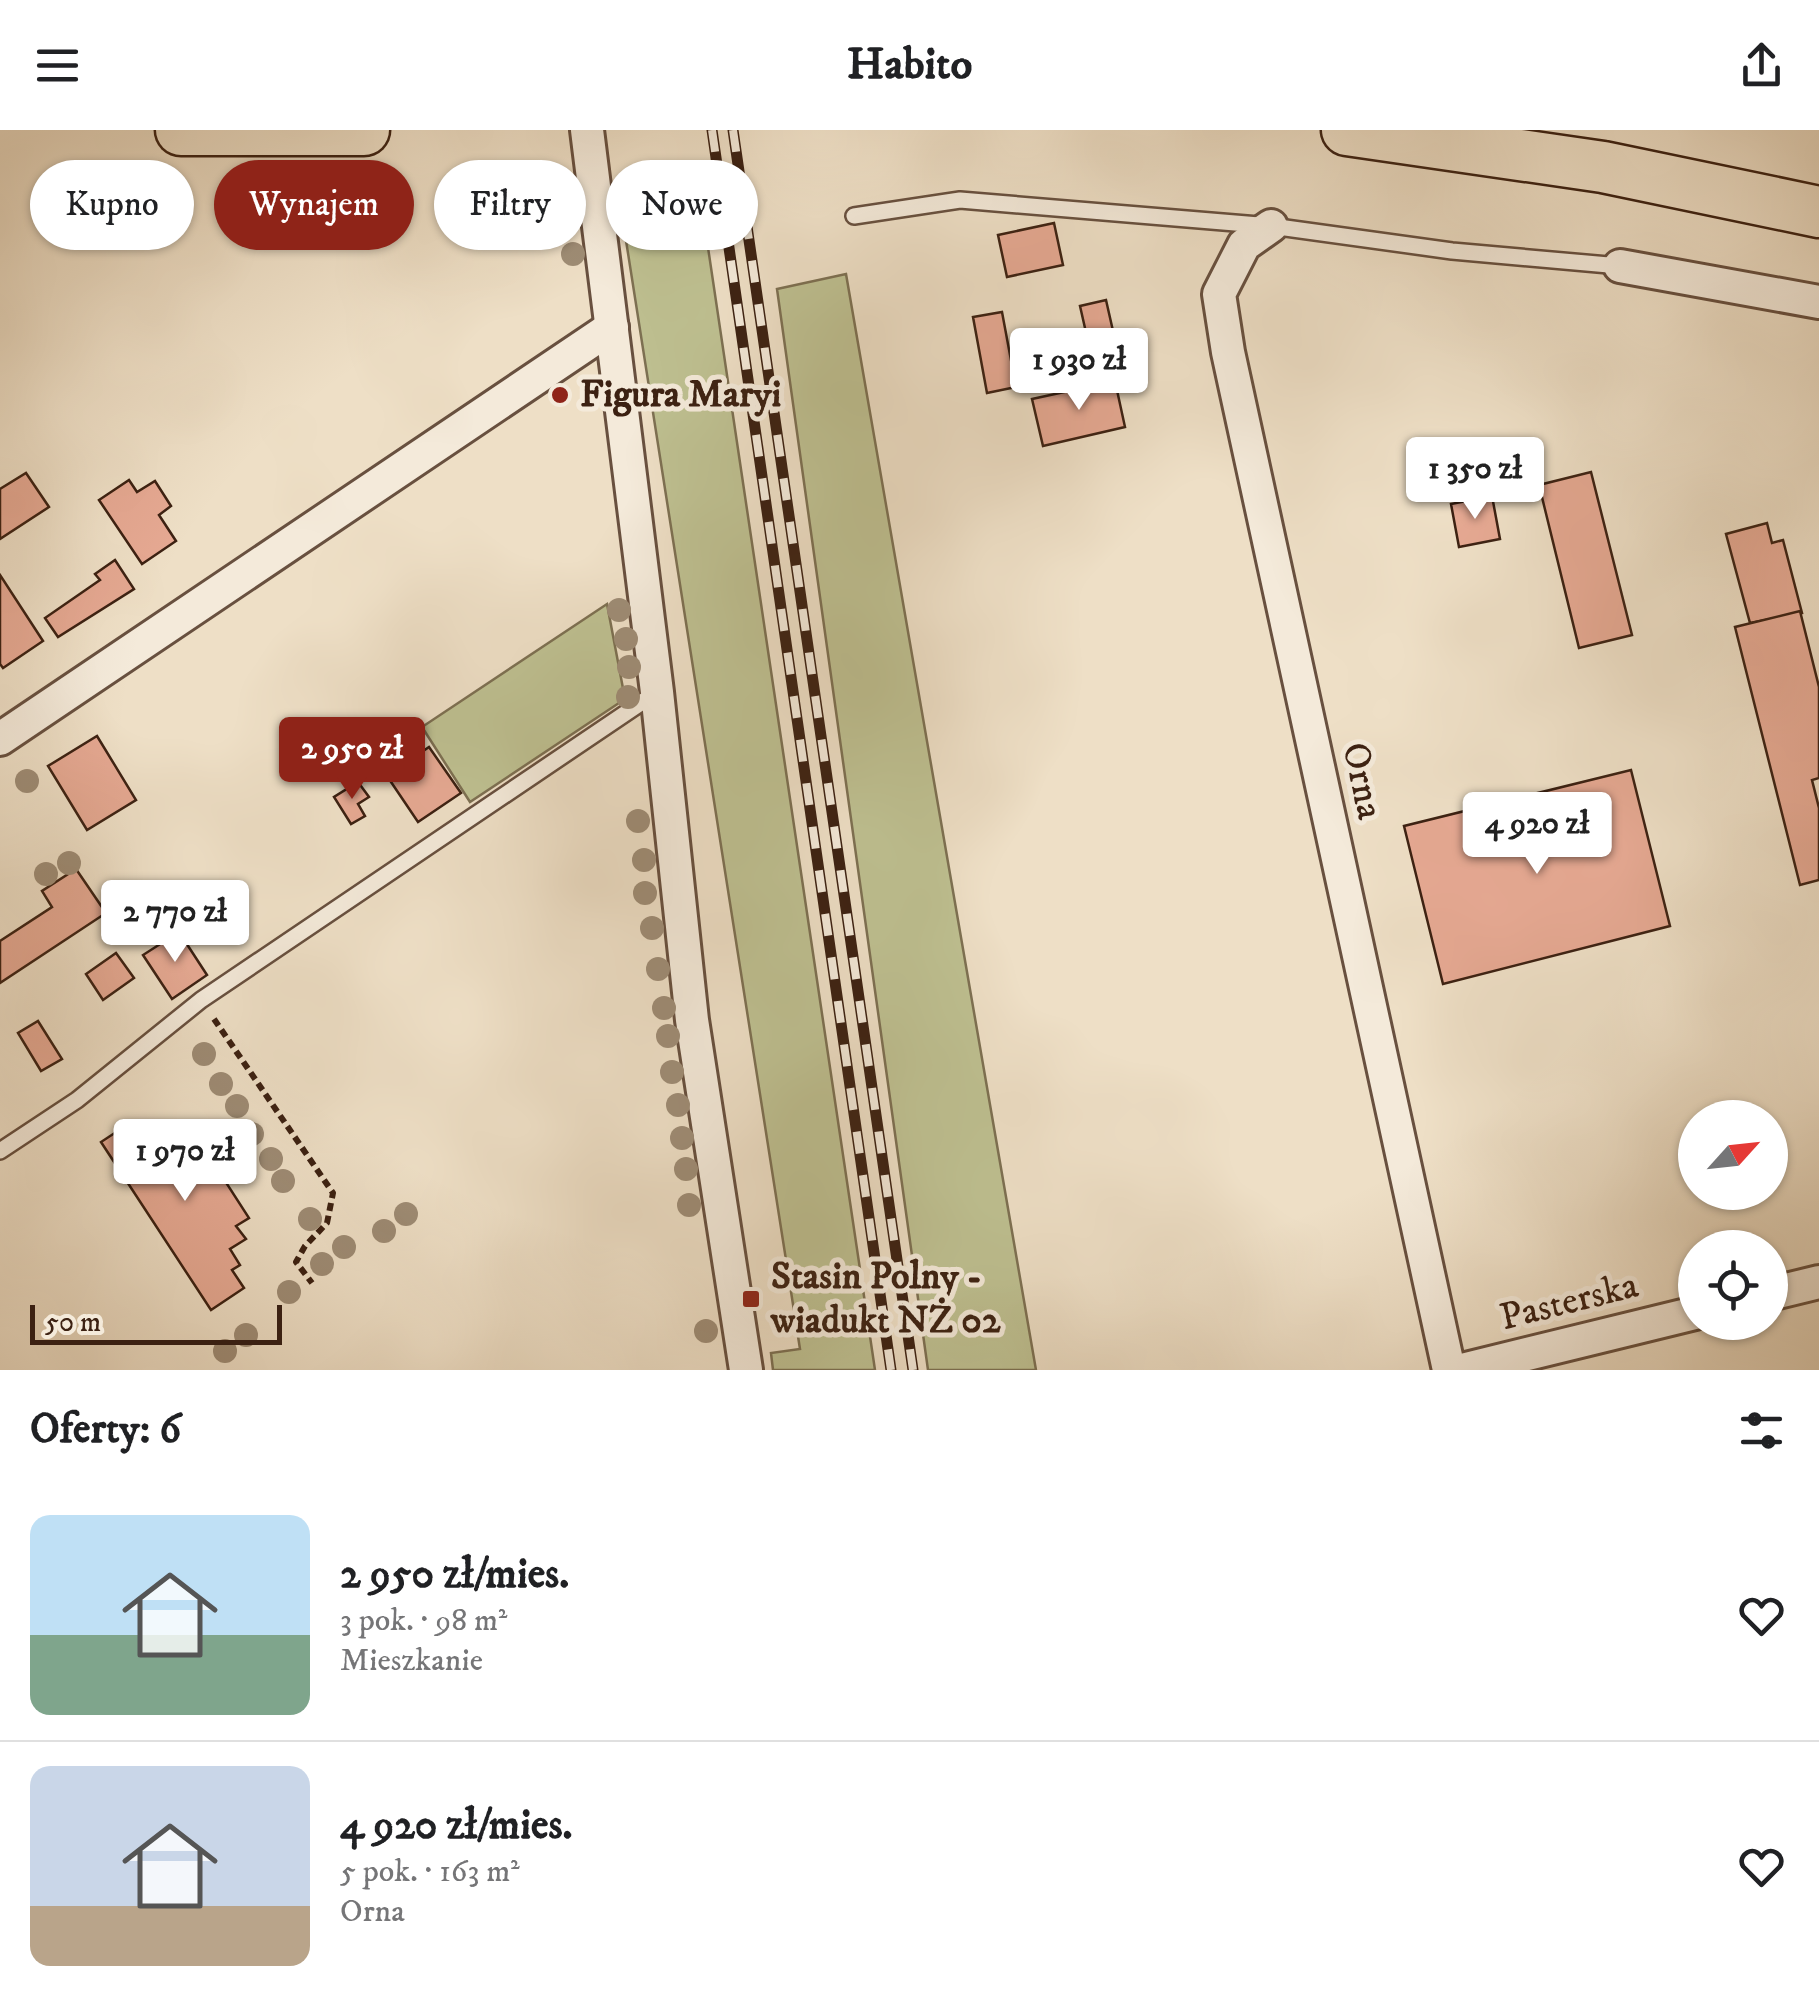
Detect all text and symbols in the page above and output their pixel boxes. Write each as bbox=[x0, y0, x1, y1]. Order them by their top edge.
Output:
text: Habito bbox=[847, 37, 972, 93]
icon: menu bbox=[30, 38, 85, 93]
icon: share bbox=[1734, 38, 1789, 93]
chip: Kupno bbox=[30, 160, 194, 250]
chip: Wynajem bbox=[214, 160, 414, 250]
chip: Filtry bbox=[434, 160, 586, 250]
chip: Nowe bbox=[606, 160, 758, 250]
pin: 1 930 zł bbox=[976, 328, 1182, 413]
text: 1 930 zł bbox=[1032, 340, 1126, 380]
place label: Figura Maryi bbox=[580, 371, 781, 419]
marker: Figura Maryi bbox=[549, 384, 571, 406]
pin: 1 350 zł bbox=[1372, 437, 1578, 522]
text: 1 350 zł bbox=[1428, 449, 1522, 489]
pin: 2 950 zł bbox=[249, 717, 455, 802]
text: 2 950 zł bbox=[301, 729, 403, 769]
street label: Orna bbox=[1331, 738, 1393, 824]
pin: 4 920 zł bbox=[1434, 792, 1640, 877]
text: 4 920 zł bbox=[1485, 804, 1589, 844]
pin: 2 770 zł bbox=[72, 880, 278, 965]
text: 2 770 zł bbox=[123, 892, 227, 932]
north arrow bbox=[1678, 1100, 1788, 1210]
map controls bbox=[1678, 1100, 1788, 1340]
pin: 1 970 zł bbox=[82, 1119, 288, 1204]
text: 1 970 zł bbox=[136, 1131, 235, 1171]
button: locate bbox=[1678, 1230, 1788, 1340]
place label: Stasin Polny - wiadukt NŻ 02 bbox=[770, 1253, 1001, 1345]
street label: Pasterska bbox=[1495, 1262, 1643, 1342]
marker: Stasin Polny - wiadukt NŻ 02 bbox=[740, 1288, 762, 1310]
scale bar bbox=[30, 1300, 282, 1344]
text: 50 m bbox=[45, 1305, 101, 1340]
icon: filters bbox=[1734, 1403, 1789, 1458]
text: Oferty: 6 bbox=[30, 1404, 181, 1456]
text: 2 950 zł/mies. bbox=[340, 1549, 569, 1601]
icon: home bbox=[110, 1555, 230, 1675]
icon: heart bbox=[1734, 1588, 1789, 1643]
text: 3 pok. · 98 m² bbox=[340, 1601, 507, 1641]
text: Mieszkanie bbox=[340, 1641, 483, 1681]
text: 4 920 zł/mies. bbox=[340, 1800, 572, 1852]
icon: home bbox=[110, 1806, 230, 1926]
icon: heart bbox=[1734, 1839, 1789, 1894]
text: 5 pok. · 163 m² bbox=[340, 1852, 520, 1892]
text: Orna bbox=[340, 1892, 405, 1932]

